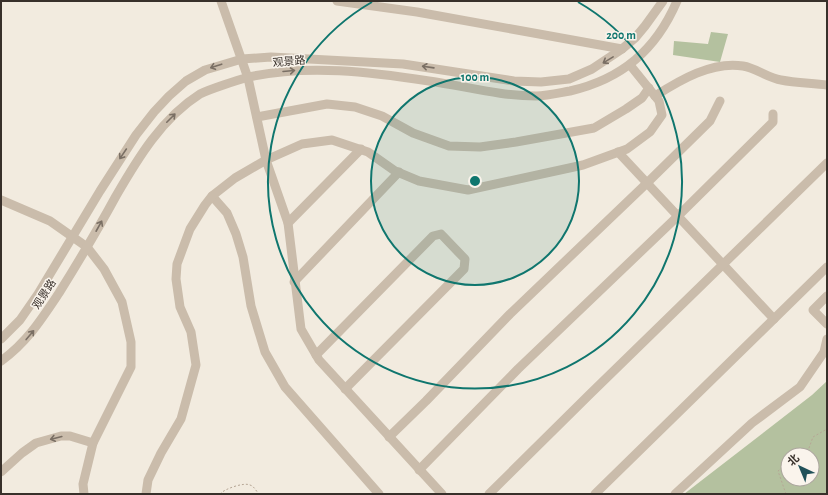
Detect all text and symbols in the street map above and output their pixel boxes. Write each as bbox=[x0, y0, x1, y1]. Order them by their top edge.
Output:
text: 200 m bbox=[606, 29, 636, 41]
street label: 观景路 bbox=[272, 54, 306, 68]
one-way arrow bbox=[602, 56, 614, 64]
one-way arrow bbox=[210, 63, 222, 71]
one-way arrow bbox=[422, 63, 435, 71]
one-way arrow bbox=[282, 68, 295, 75]
text: 100 m bbox=[461, 71, 489, 83]
one-way arrow bbox=[166, 113, 176, 123]
one-way arrow bbox=[119, 148, 127, 159]
centre of rings bbox=[468, 174, 482, 188]
one-way arrow bbox=[96, 220, 104, 232]
street label: 观景路 bbox=[30, 277, 58, 311]
one-way arrow bbox=[25, 330, 34, 340]
one-way arrow bbox=[49, 435, 62, 442]
north arrow bbox=[780, 447, 820, 487]
text: 北 bbox=[786, 452, 801, 468]

